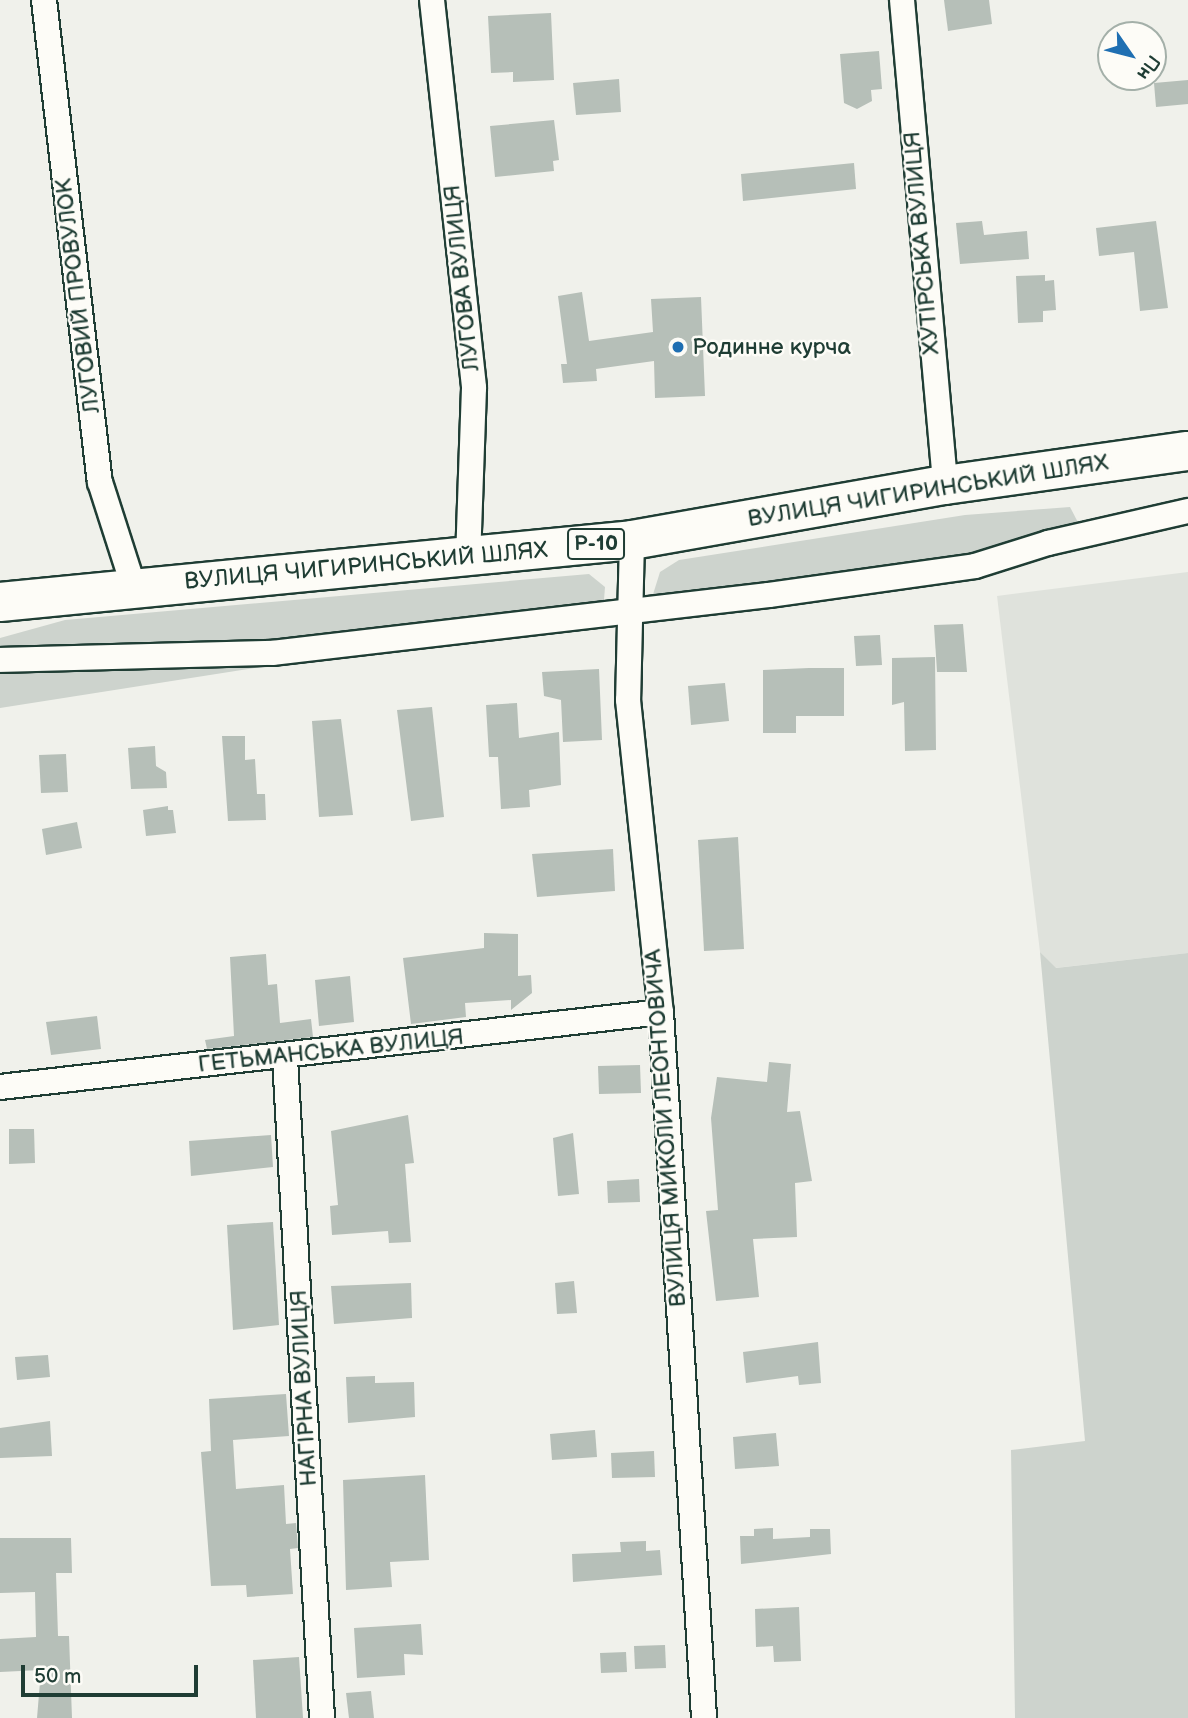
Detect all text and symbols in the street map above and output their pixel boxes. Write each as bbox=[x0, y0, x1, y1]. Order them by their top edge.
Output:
north arrow bbox=[1097, 21, 1167, 91]
text: Пн bbox=[1131, 50, 1165, 84]
street label: ХУТІРСЬКА ВУЛИЦЯ bbox=[898, 130, 946, 356]
street label: ЛУГОВИЙ ПРОВУЛОК bbox=[50, 177, 106, 415]
street label: ЛУГОВА ВУЛИЦЯ bbox=[438, 183, 486, 373]
place label: Родинне курча bbox=[692, 333, 851, 361]
marker: Родинне курча bbox=[670, 339, 686, 355]
street label: ВУЛИЦЯ ЧИГИРИНСЬКИЙ ШЛЯХ bbox=[746, 449, 1110, 533]
road number: Р-10 bbox=[566, 526, 626, 562]
street label: ВУЛИЦЯ ЧИГИРИНСЬКИЙ ШЛЯХ bbox=[183, 536, 549, 596]
street label: ВУЛИЦЯ МИКОЛИ ЛЕОНТОВИЧА bbox=[640, 948, 692, 1308]
street label: ГЕТЬМАНСЬКА ВУЛИЦЯ bbox=[197, 1023, 465, 1079]
street label: НАГІРНА ВУЛИЦЯ bbox=[285, 1289, 323, 1487]
scale bar bbox=[24, 1652, 201, 1696]
text: 50 m bbox=[34, 1664, 81, 1689]

